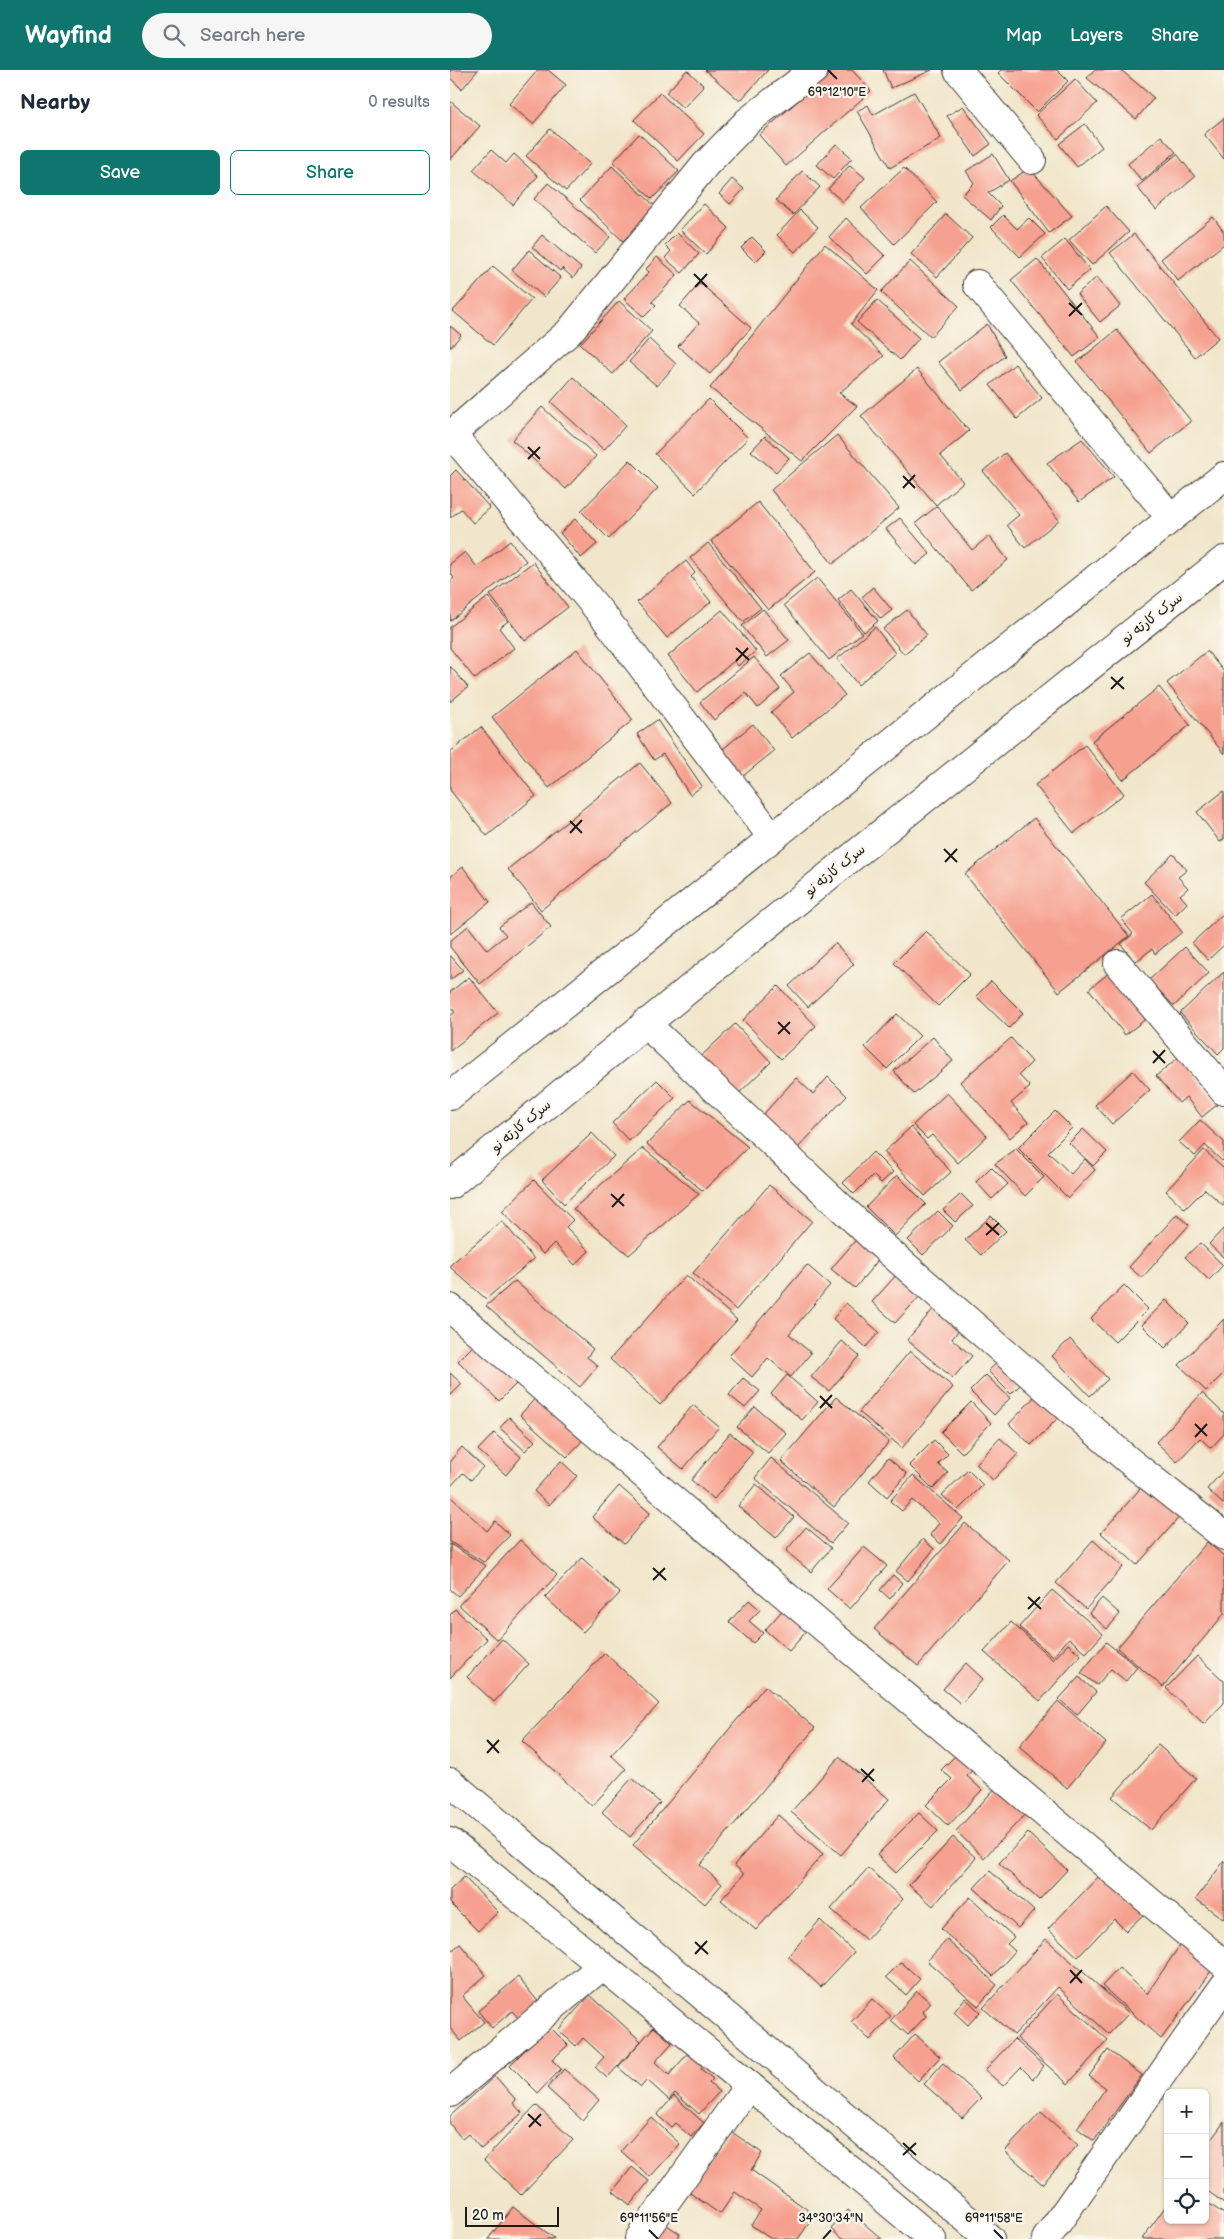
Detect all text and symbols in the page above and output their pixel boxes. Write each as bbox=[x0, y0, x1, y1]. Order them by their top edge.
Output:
search box bbox=[142, 13, 492, 58]
text: Wayfind bbox=[25, 21, 112, 50]
icon: search bbox=[160, 21, 188, 49]
text: Search here bbox=[200, 24, 305, 47]
text: Map bbox=[1006, 25, 1042, 46]
text: Layers bbox=[1070, 25, 1123, 46]
text: Share bbox=[1151, 25, 1199, 46]
text: 69°12'10"E bbox=[808, 85, 866, 100]
text: Nearby bbox=[20, 90, 90, 115]
text: 0 results bbox=[368, 93, 430, 112]
button: Save bbox=[20, 150, 220, 195]
button: Share bbox=[230, 150, 430, 195]
street label: سرک کارته نو bbox=[1117, 589, 1186, 648]
street label: سرک کارته نو bbox=[801, 840, 869, 900]
street label: سرک کارته نو bbox=[487, 1096, 554, 1157]
map controls bbox=[1164, 2089, 1209, 2224]
button: + bbox=[1164, 2089, 1209, 2134]
button: − bbox=[1164, 2134, 1209, 2179]
button: locate bbox=[1164, 2179, 1209, 2224]
scale bar bbox=[465, 2204, 559, 2227]
text: 20 m bbox=[472, 2207, 504, 2224]
text: 69°11'56"E bbox=[620, 2211, 678, 2226]
text: 34°30'34"N bbox=[798, 2211, 864, 2226]
text: 69°11'58"E bbox=[965, 2211, 1023, 2226]

